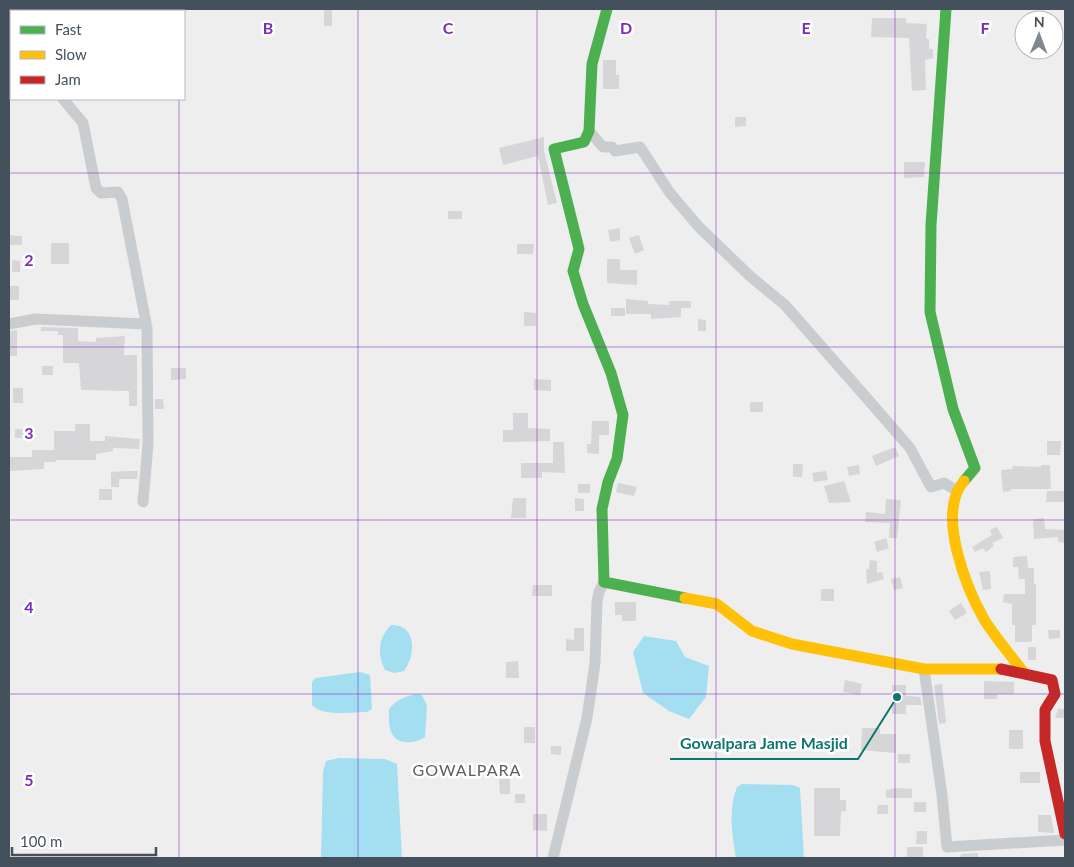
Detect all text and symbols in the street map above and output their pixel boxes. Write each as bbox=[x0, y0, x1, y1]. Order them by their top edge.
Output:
legend bbox=[10, 10, 185, 100]
north arrow bbox=[1014, 10, 1064, 60]
text: N bbox=[1034, 13, 1045, 30]
text: B bbox=[263, 18, 273, 37]
text: C bbox=[443, 18, 454, 37]
text: D bbox=[620, 18, 632, 37]
text: E bbox=[801, 18, 811, 37]
text: F bbox=[980, 18, 990, 37]
text: Fast bbox=[55, 20, 82, 38]
text: Slow bbox=[55, 45, 87, 63]
text: Jam bbox=[55, 70, 81, 88]
text: 2 bbox=[24, 250, 34, 269]
text: 3 bbox=[24, 423, 34, 442]
text: 4 bbox=[24, 597, 34, 616]
callout: Gowalpara Jame Masjid bbox=[670, 728, 858, 759]
text: Gowalpara Jame Masjid bbox=[680, 733, 848, 752]
district label: GOWALPARA bbox=[413, 760, 521, 779]
text: 5 bbox=[24, 770, 34, 789]
scale bar bbox=[12, 824, 156, 856]
text: 100 m bbox=[20, 832, 62, 850]

